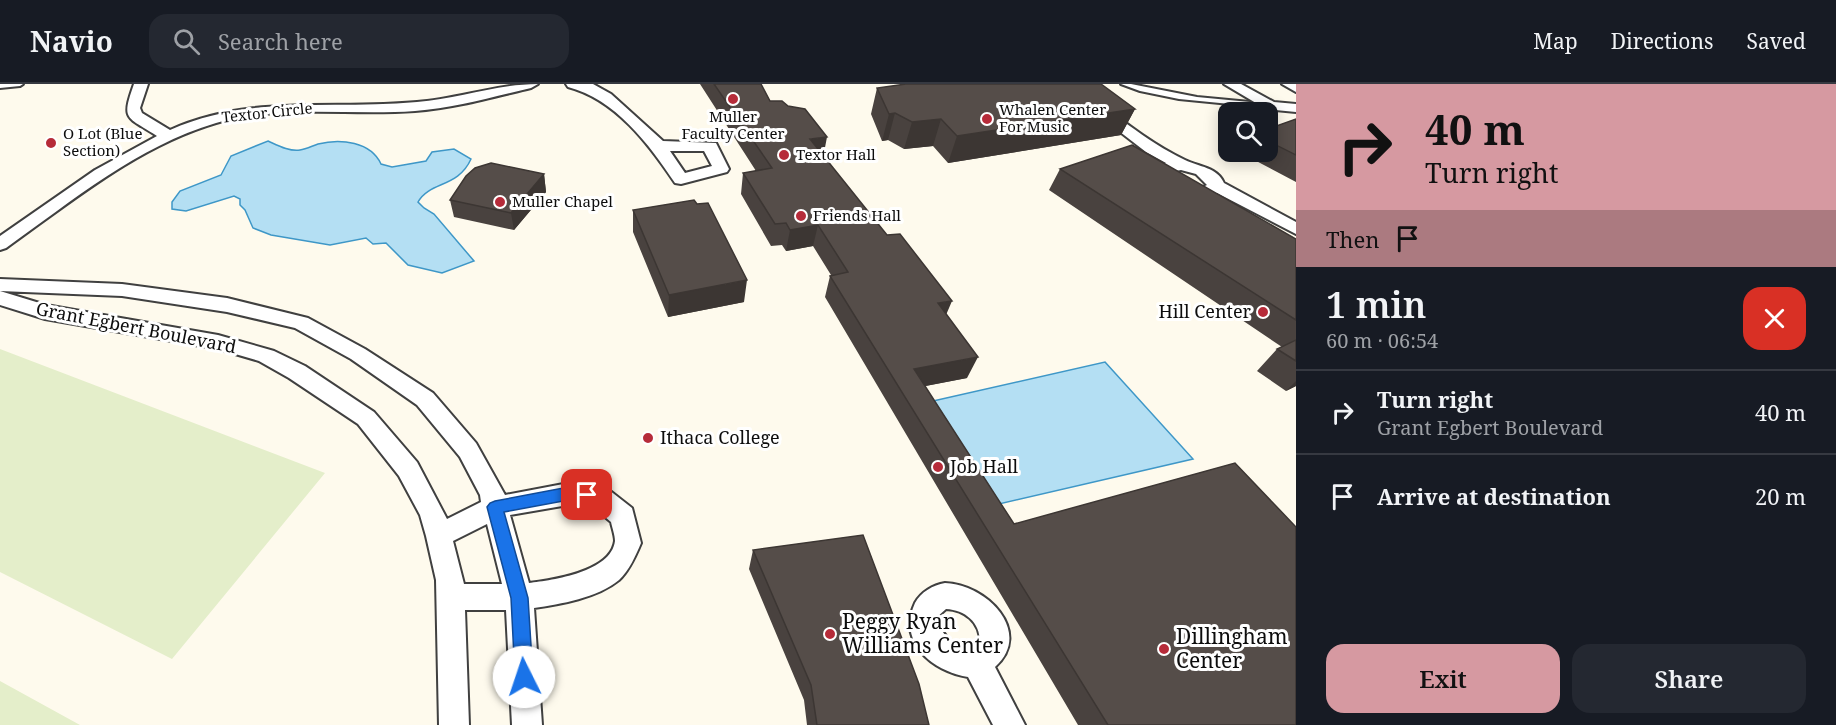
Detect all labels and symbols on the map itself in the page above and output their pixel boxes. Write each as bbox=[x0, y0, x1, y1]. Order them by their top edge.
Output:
marker: Muller Faculty Center bbox=[726, 92, 740, 106]
street label: Textor Circle bbox=[221, 97, 313, 127]
place label: Whalen Center For Music bbox=[999, 99, 1106, 136]
place label: Muller Faculty Center bbox=[681, 106, 785, 143]
marker: Whalen Center For Music bbox=[980, 112, 994, 126]
place label: O Lot (Blue Section) bbox=[63, 123, 142, 160]
marker: O Lot (Blue Section) bbox=[44, 136, 58, 150]
place label: Textor Hall bbox=[796, 144, 876, 164]
marker: Textor Hall bbox=[777, 148, 791, 162]
place label: Muller Chapel bbox=[512, 191, 613, 211]
marker: Muller Chapel bbox=[493, 195, 507, 209]
place label: Friends Hall bbox=[813, 205, 901, 225]
marker: Friends Hall bbox=[794, 209, 808, 223]
street label: Grant Egbert Boulevard bbox=[34, 296, 238, 358]
place label: Hill Center bbox=[1158, 299, 1252, 323]
marker: Hill Center bbox=[1256, 305, 1270, 319]
place label: Ithaca College bbox=[660, 425, 780, 449]
marker: Ithaca College bbox=[641, 431, 655, 445]
place label: Job Hall bbox=[949, 454, 1019, 478]
marker: Job Hall bbox=[931, 460, 945, 474]
pin bbox=[561, 469, 612, 520]
place label: Peggy Ryan Williams Center bbox=[842, 607, 1003, 659]
place label: Dillingham Center bbox=[1176, 622, 1288, 674]
marker: Peggy Ryan Williams Center bbox=[823, 627, 837, 641]
marker: Dillingham Center bbox=[1157, 642, 1171, 656]
position arrow bbox=[492, 645, 556, 709]

